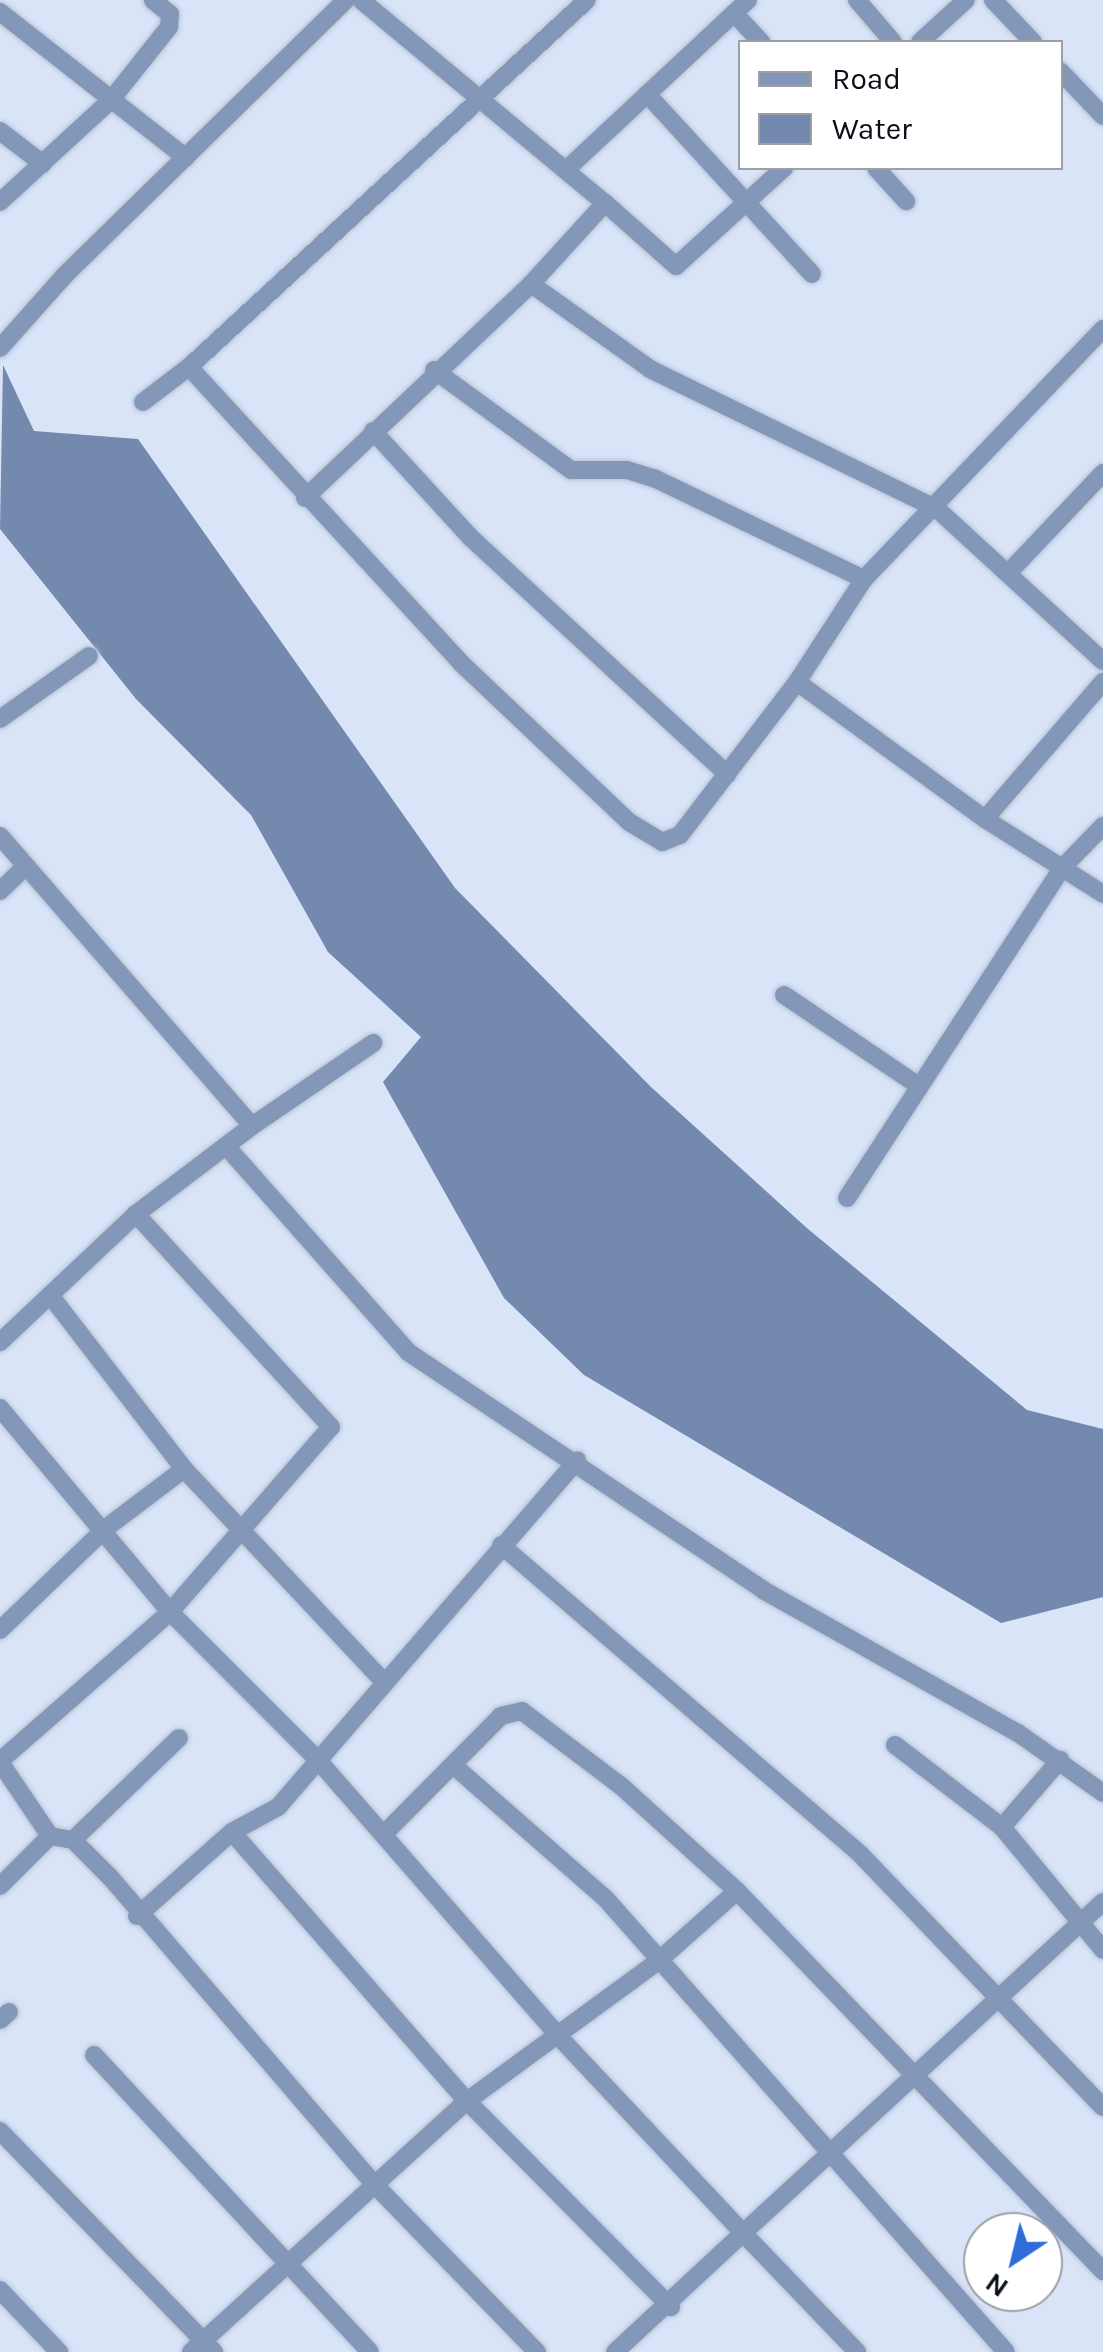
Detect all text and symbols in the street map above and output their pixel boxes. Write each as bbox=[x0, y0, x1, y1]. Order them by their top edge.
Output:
legend bbox=[738, 40, 1063, 170]
text: Road bbox=[832, 61, 901, 97]
text: Water bbox=[832, 111, 912, 147]
north arrow bbox=[963, 2212, 1063, 2312]
text: N bbox=[979, 2266, 1014, 2305]

